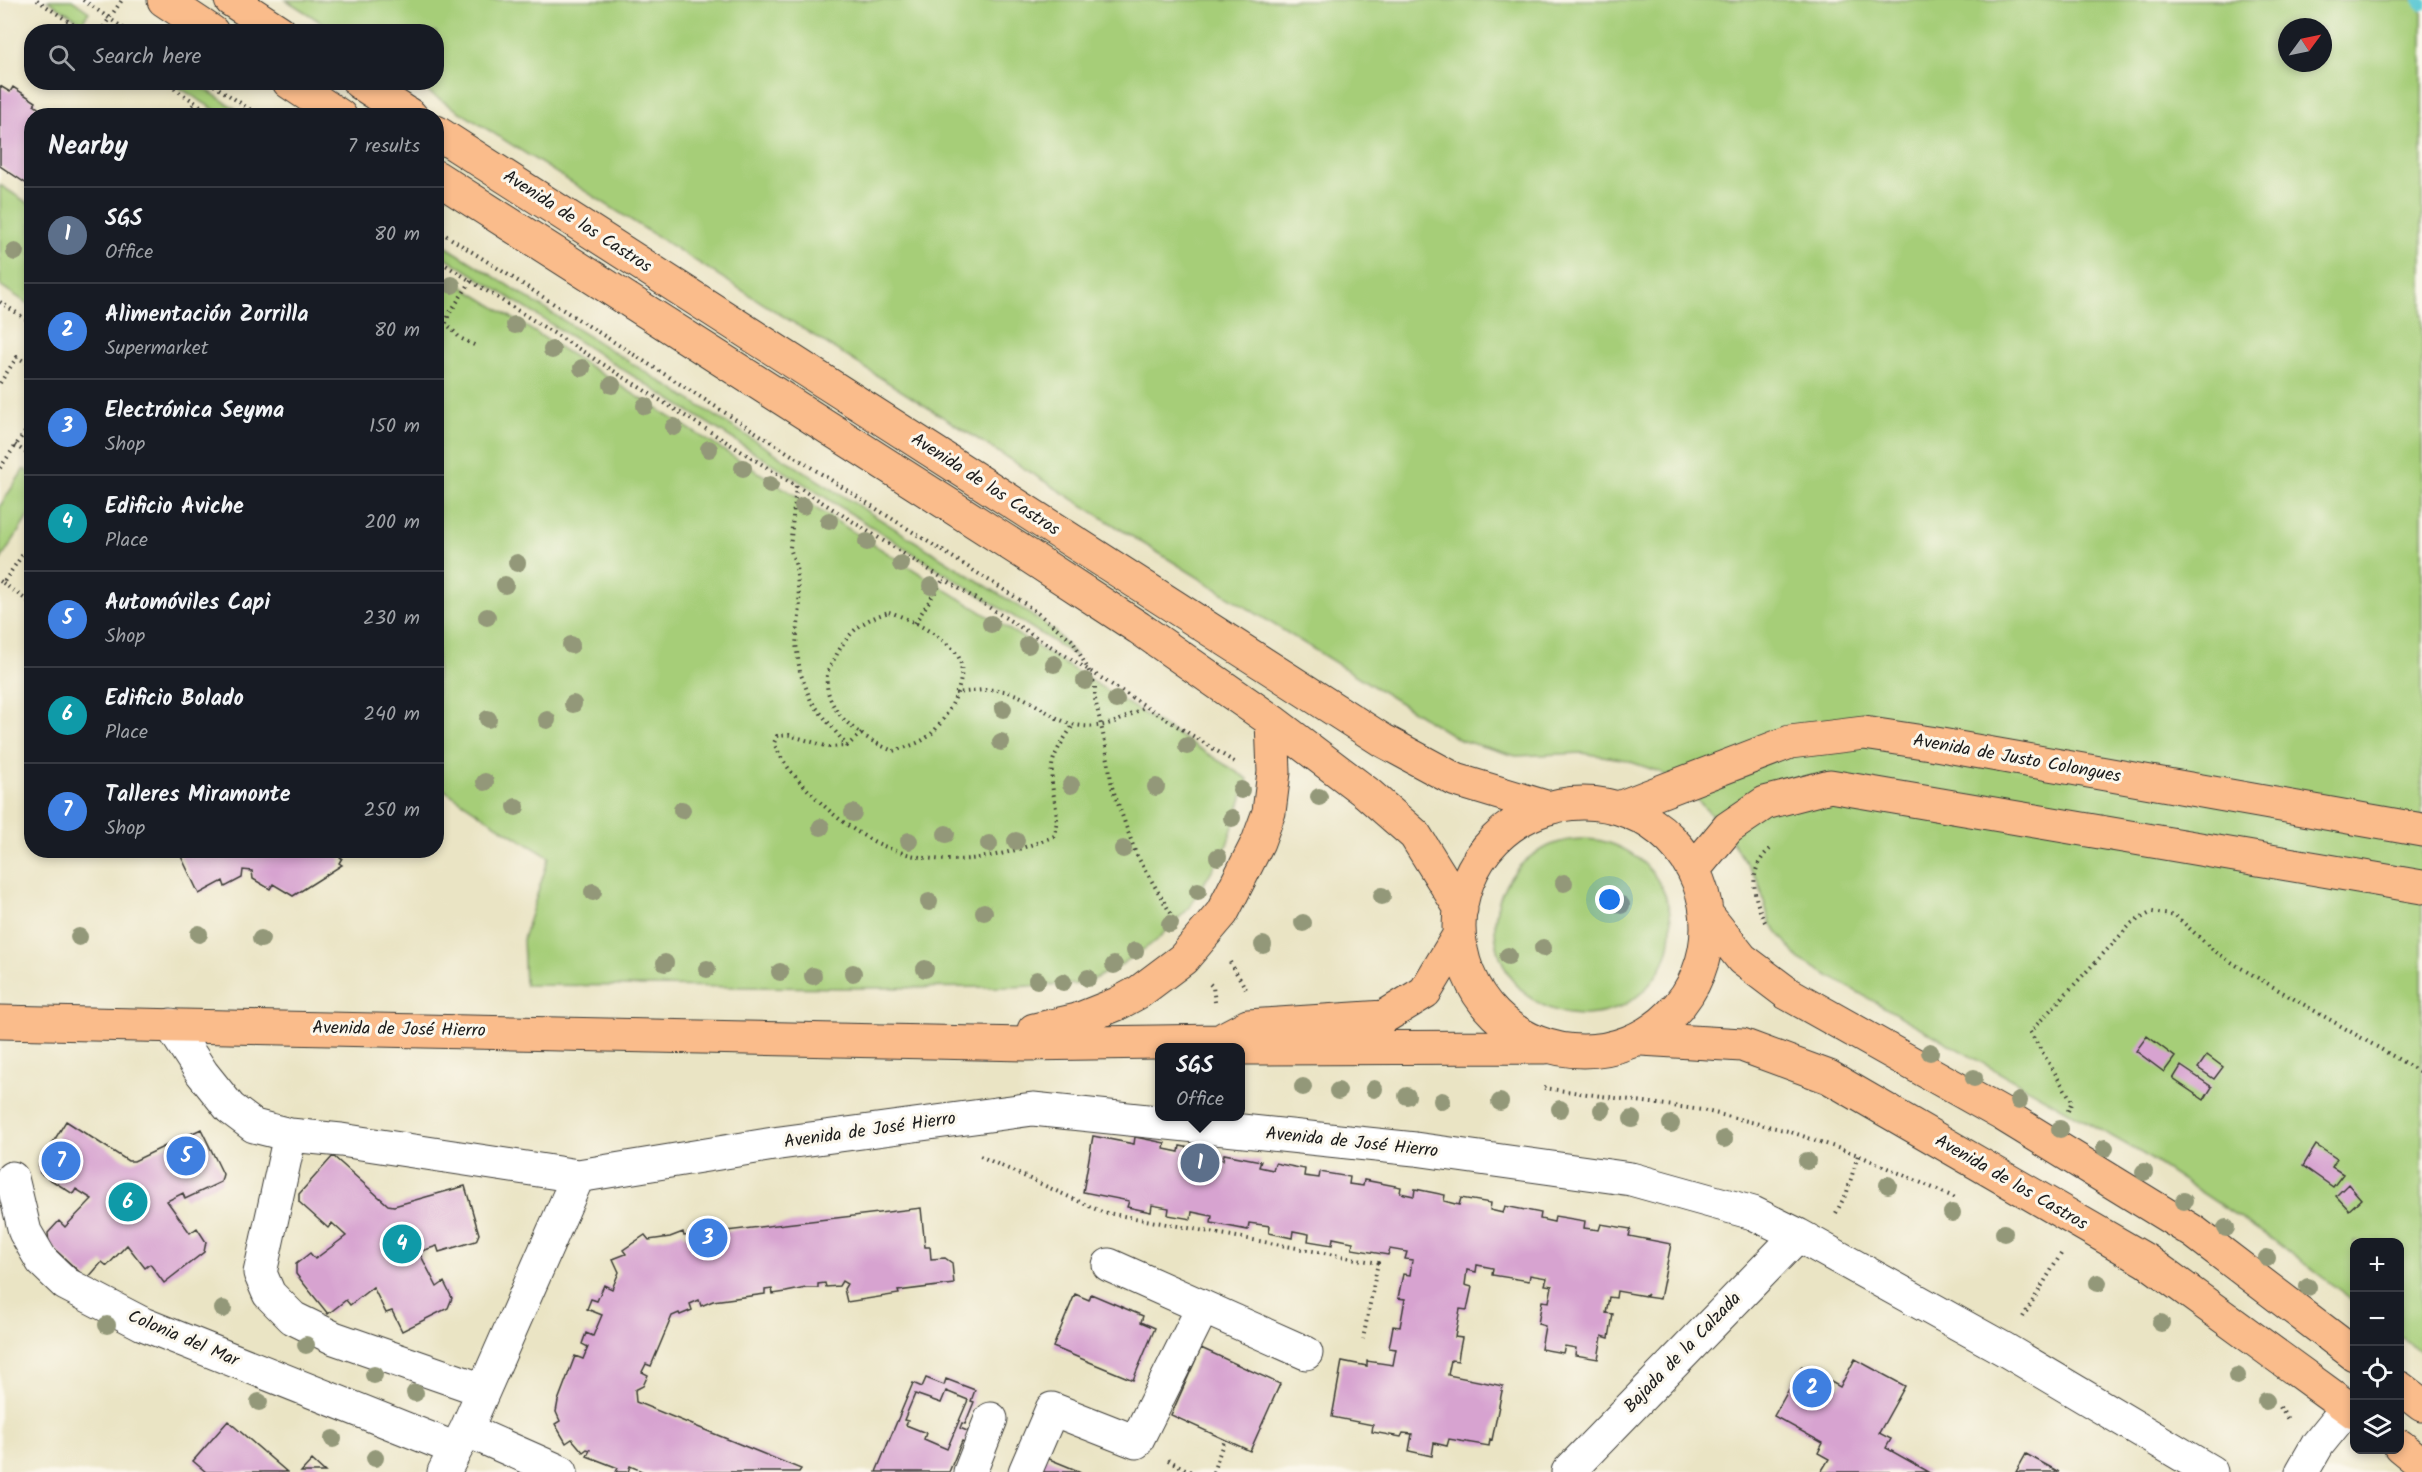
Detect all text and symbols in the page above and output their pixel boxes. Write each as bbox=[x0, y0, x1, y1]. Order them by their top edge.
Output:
north arrow bbox=[2278, 18, 2332, 72]
search box bbox=[24, 24, 444, 90]
text: Search here bbox=[93, 40, 201, 75]
icon: search bbox=[45, 41, 78, 74]
text: Nearby bbox=[48, 126, 128, 168]
text: 7 results bbox=[348, 131, 420, 163]
street label: Avenida de los Castros bbox=[497, 163, 658, 281]
text: SGS bbox=[105, 202, 142, 237]
text: 1 bbox=[64, 219, 71, 251]
text: 80 m bbox=[374, 219, 420, 251]
text: Office bbox=[105, 237, 153, 269]
text: Alimentación Zorrilla bbox=[105, 298, 308, 333]
text: 2 bbox=[62, 315, 73, 347]
text: 80 m bbox=[374, 315, 420, 347]
text: Supermarket bbox=[105, 333, 208, 365]
text: Electrónica Seyma bbox=[105, 394, 284, 429]
text: 3 bbox=[62, 411, 73, 443]
text: 150 m bbox=[369, 411, 420, 443]
street label: Avenida de los Castros bbox=[905, 426, 1066, 544]
text: Shop bbox=[105, 429, 145, 461]
text: Edificio Aviche bbox=[105, 490, 244, 525]
text: 4 bbox=[62, 507, 73, 539]
text: 200 m bbox=[364, 507, 420, 539]
text: Place bbox=[105, 525, 148, 557]
text: Automóviles Capi bbox=[105, 586, 270, 621]
text: 5 bbox=[62, 603, 73, 635]
text: 230 m bbox=[363, 603, 420, 635]
text: Shop bbox=[105, 621, 145, 653]
text: Edificio Bolado bbox=[105, 682, 244, 717]
text: 6 bbox=[62, 699, 73, 731]
text: 240 m bbox=[363, 699, 420, 731]
text: Place bbox=[105, 717, 148, 749]
street label: Avenida de Justo Colongues bbox=[1911, 726, 2124, 792]
text: Talleres Miramonte bbox=[105, 778, 291, 813]
text: 7 bbox=[63, 795, 72, 827]
text: 250 m bbox=[364, 795, 420, 827]
text: Shop bbox=[105, 813, 145, 845]
your location bbox=[1595, 885, 1624, 914]
street label: Avenida de José Hierro bbox=[312, 1014, 486, 1046]
popup bbox=[1155, 1043, 1245, 1121]
text: SGS bbox=[1176, 1049, 1213, 1084]
text: Office bbox=[1176, 1084, 1224, 1116]
street label: Avenida de José Hierro bbox=[782, 1105, 958, 1157]
street label: Avenida de José Hierro bbox=[1264, 1120, 1440, 1166]
street label: Avenida de los Castros bbox=[1929, 1127, 2093, 1239]
pin: 5 bbox=[166, 1134, 206, 1178]
pin: 7 bbox=[42, 1138, 80, 1184]
pin: 1 bbox=[1180, 1140, 1220, 1186]
pin: 6 bbox=[108, 1180, 148, 1224]
pin: 3 bbox=[688, 1216, 728, 1260]
pin: 4 bbox=[382, 1222, 422, 1266]
map controls bbox=[2350, 1238, 2404, 1454]
button: + bbox=[2350, 1238, 2404, 1292]
street label: Bajada de la Calzada bbox=[1617, 1286, 1749, 1420]
button: − bbox=[2350, 1292, 2404, 1346]
street label: Colonia del Mar bbox=[123, 1303, 244, 1376]
button: locate bbox=[2350, 1346, 2404, 1400]
pin: 2 bbox=[1792, 1366, 1832, 1410]
button: layers bbox=[2350, 1400, 2404, 1454]

